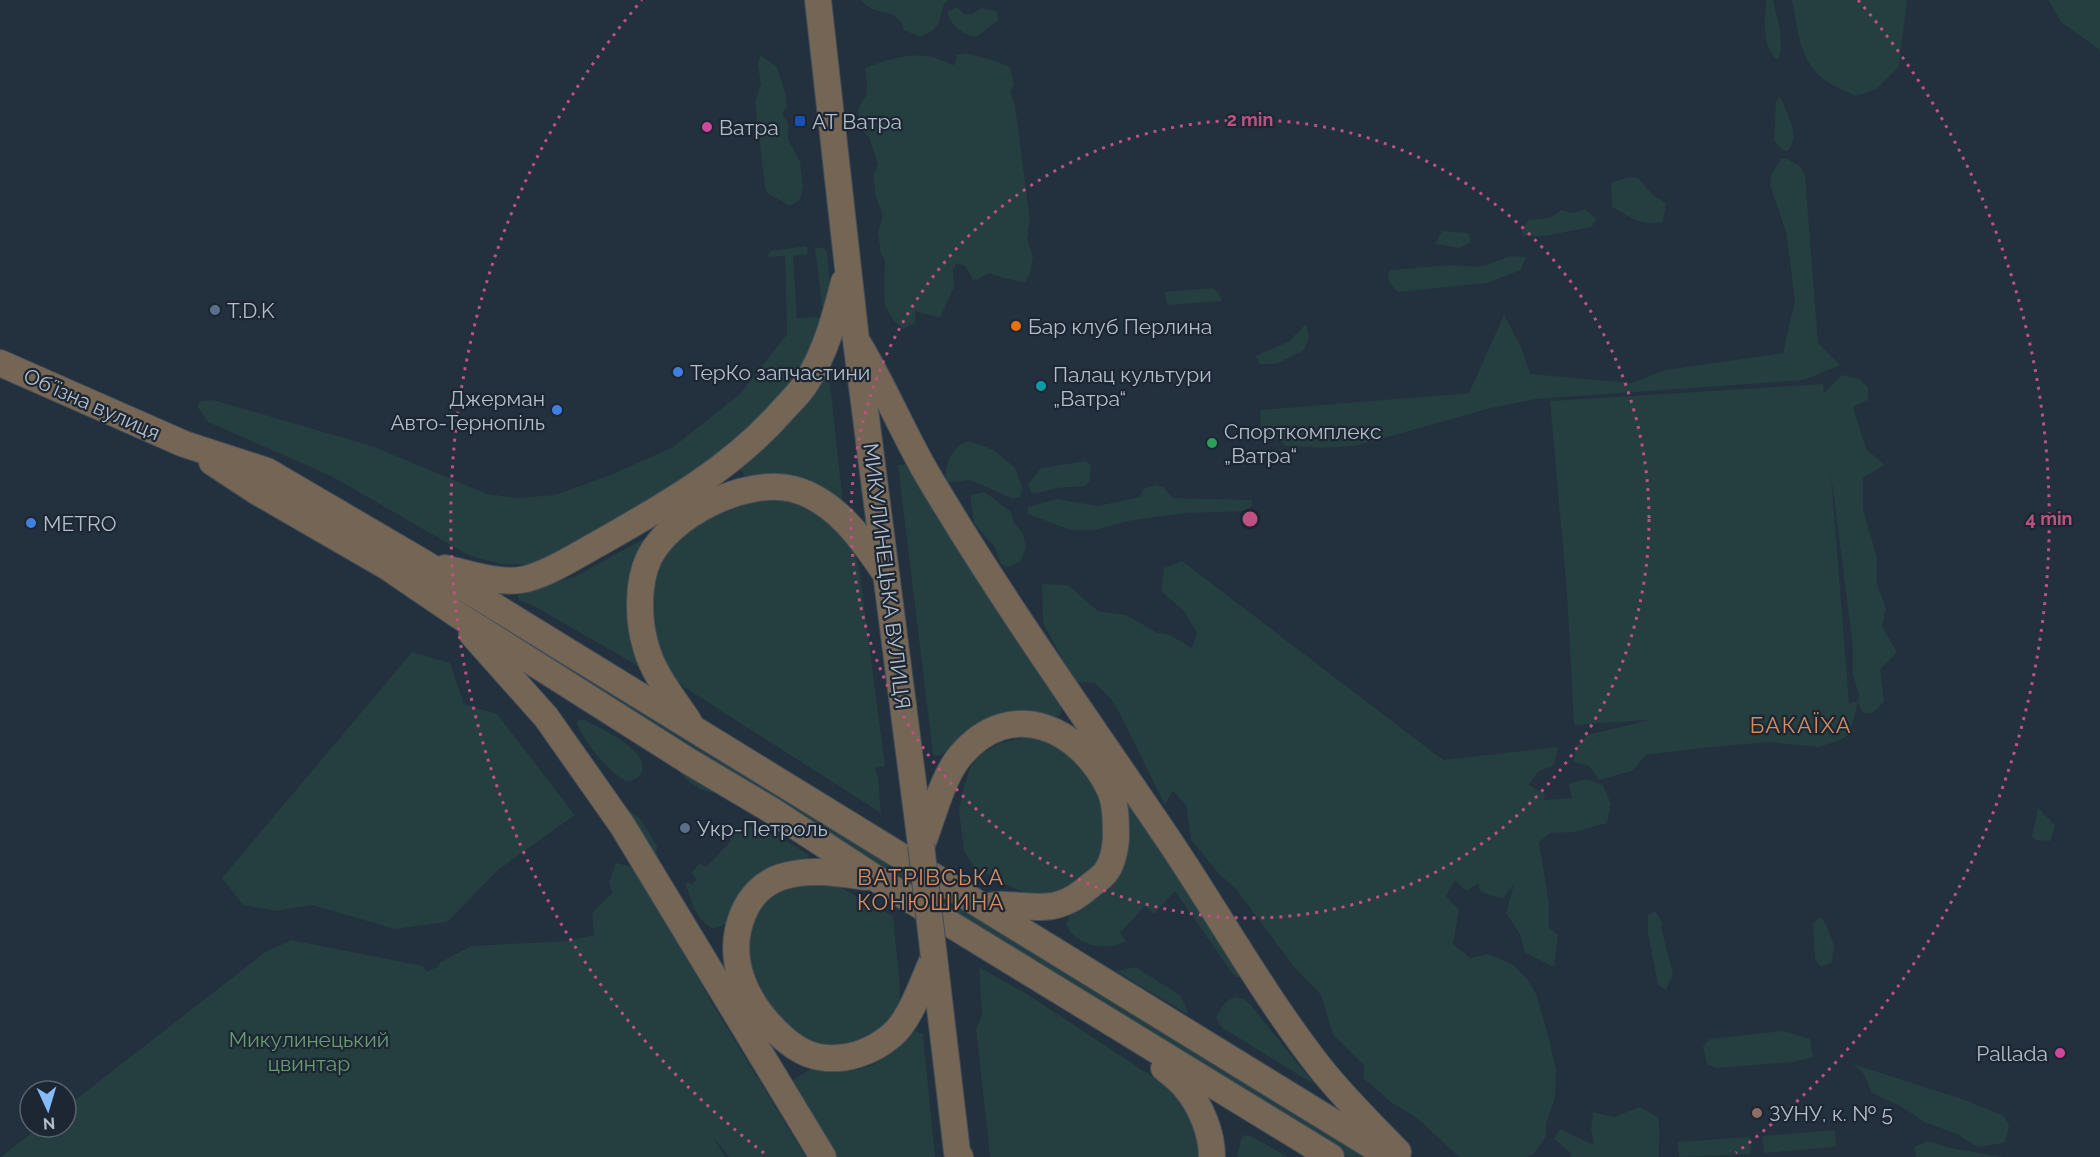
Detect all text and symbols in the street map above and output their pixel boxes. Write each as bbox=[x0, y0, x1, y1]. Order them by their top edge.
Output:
place label: АТ Ватра bbox=[812, 109, 902, 134]
text: 2 min bbox=[1227, 109, 1273, 130]
marker: АТ Ватра bbox=[793, 114, 807, 128]
place label: Ватра bbox=[719, 115, 779, 140]
marker: Ватра bbox=[700, 120, 714, 134]
place label: T.D.K bbox=[227, 298, 275, 323]
marker: T.D.K bbox=[208, 303, 222, 317]
place label: Бар клуб Перлина bbox=[1028, 314, 1212, 339]
marker: Бар клуб Перлина bbox=[1009, 319, 1023, 333]
place label: ТерКо запчастини bbox=[690, 360, 870, 385]
place label: Палац культури „Ватра“ bbox=[1053, 362, 1212, 411]
street label: Обʼїзна вулиця bbox=[20, 363, 164, 445]
marker: ТерКо запчастини bbox=[671, 365, 685, 379]
marker: Палац культури „Ватра“ bbox=[1034, 379, 1048, 393]
place label: Джерман Авто-Тернопіль bbox=[390, 386, 545, 435]
marker: Джерман Авто-Тернопіль bbox=[550, 403, 564, 417]
place label: Спорткомплекс „Ватра“ bbox=[1224, 419, 1381, 468]
marker: Спорткомплекс „Ватра“ bbox=[1205, 436, 1219, 450]
street label: МИКУЛИНЕЦЬКА ВУЛИЦЯ bbox=[858, 442, 916, 710]
text: 4 min bbox=[2026, 508, 2072, 529]
centre of rings bbox=[1240, 509, 1260, 529]
place label: METRO bbox=[43, 511, 117, 536]
marker: METRO bbox=[24, 516, 38, 530]
district label: БАКАЇХА bbox=[1750, 712, 1852, 738]
place label: Укр-Петроль bbox=[697, 816, 828, 841]
marker: Укр-Петроль bbox=[678, 821, 692, 835]
district label: ВАТРІВСЬКА КОНЮШИНА bbox=[857, 864, 1005, 915]
park label: Микулинецький цвинтар bbox=[229, 1027, 389, 1076]
place label: Pallada bbox=[1976, 1041, 2048, 1066]
marker: Pallada bbox=[2053, 1046, 2067, 1060]
north arrow bbox=[18, 1079, 78, 1139]
place label: ЗУНУ, к. № 5 bbox=[1769, 1101, 1893, 1126]
marker: ЗУНУ, к. № 5 bbox=[1750, 1106, 1764, 1120]
text: N bbox=[42, 1114, 56, 1133]

